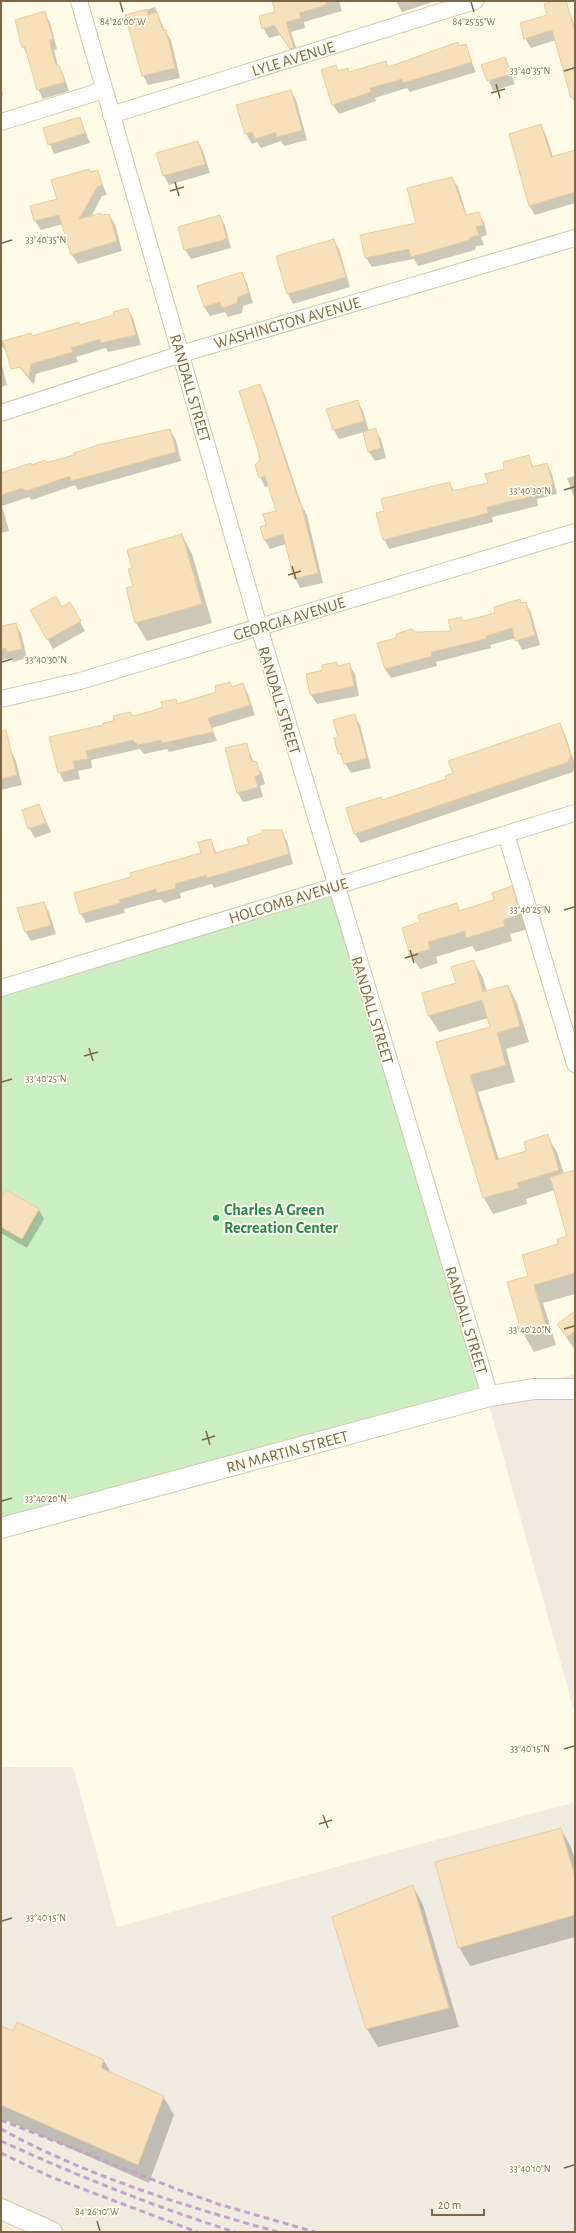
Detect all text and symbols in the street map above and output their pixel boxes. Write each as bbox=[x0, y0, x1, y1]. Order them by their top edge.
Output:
text: 84°26'00"W bbox=[100, 17, 146, 27]
text: 84°25'55"W bbox=[452, 17, 496, 27]
street label: LYLE AVENUE bbox=[250, 39, 337, 79]
text: 33°40'35"N bbox=[510, 66, 550, 76]
text: 33°40'35"N bbox=[26, 235, 66, 245]
street label: WASHINGTON AVENUE bbox=[212, 294, 363, 352]
street label: RANDALL STREET bbox=[167, 332, 213, 444]
text: 33°40'30"N bbox=[509, 486, 551, 496]
street label: GEORGIA AVENUE bbox=[231, 594, 347, 644]
street label: RANDALL STREET bbox=[255, 645, 303, 756]
text: 33°40'30"N bbox=[25, 655, 67, 665]
street label: HOLCOMB AVENUE bbox=[227, 875, 350, 927]
text: 33°40'25"N bbox=[509, 905, 551, 915]
street label: RANDALL STREET bbox=[348, 955, 396, 1066]
text: 33°40'25"N bbox=[25, 1074, 67, 1084]
place label: Charles A Green Recreation Center bbox=[224, 1202, 339, 1236]
marker: Charles A Green Recreation Center bbox=[211, 1213, 221, 1223]
street label: RANDALL STREET bbox=[442, 1265, 490, 1376]
text: 33°40'20"N bbox=[509, 1325, 551, 1335]
street label: RN MARTIN STREET bbox=[225, 1428, 350, 1476]
text: 33°40'20"N bbox=[25, 1494, 67, 1504]
text: 33°40'15"N bbox=[510, 1744, 550, 1754]
text: 33°40'15"N bbox=[26, 1913, 66, 1923]
text: 33°40'10"N bbox=[509, 2164, 551, 2174]
scale bar bbox=[432, 2191, 484, 2217]
text: 20 m bbox=[438, 2199, 461, 2211]
text: 84°26'10"W bbox=[75, 2207, 119, 2217]

